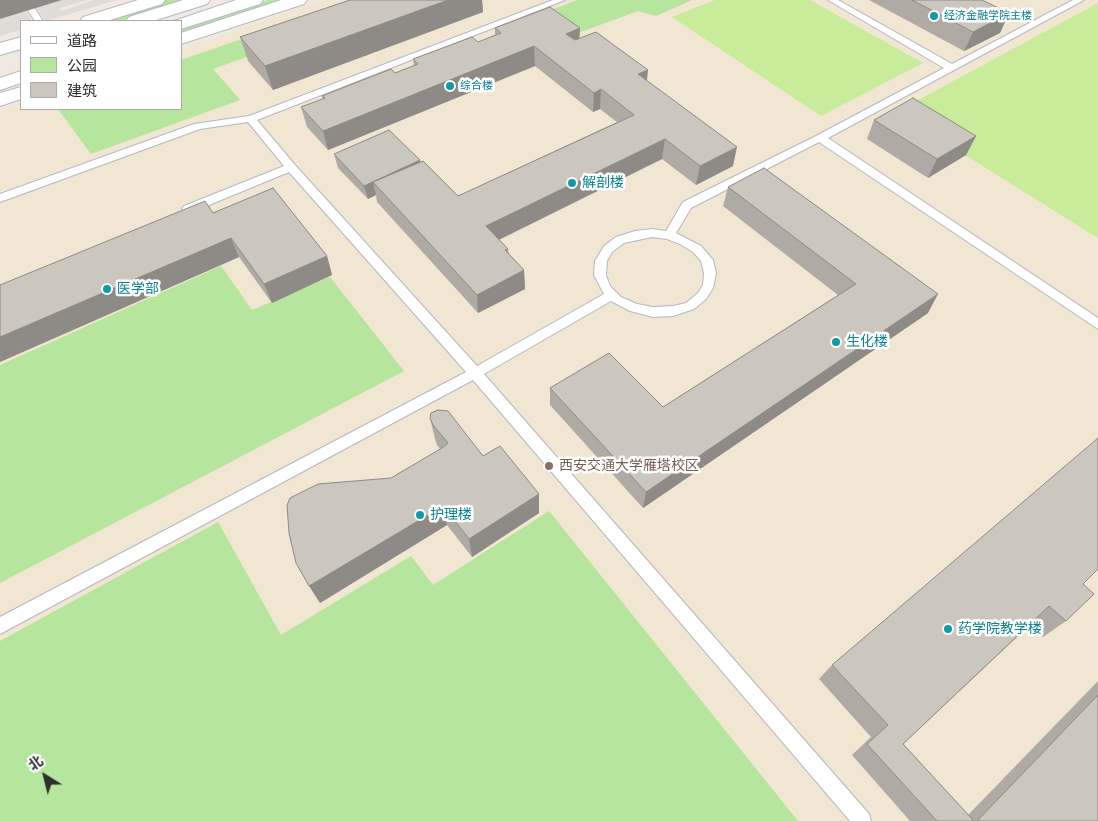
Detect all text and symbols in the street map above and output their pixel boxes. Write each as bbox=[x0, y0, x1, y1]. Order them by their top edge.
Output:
place label: 经济金融学院主楼 bbox=[944, 9, 1032, 23]
marker: 经济金融学院主楼 bbox=[928, 10, 940, 22]
legend bbox=[20, 20, 182, 110]
text: 道路 bbox=[67, 32, 97, 50]
text: 公园 bbox=[67, 57, 97, 75]
place label: 综合楼 bbox=[460, 79, 493, 93]
marker: 综合楼 bbox=[444, 80, 456, 92]
text: 建筑 bbox=[67, 82, 97, 100]
place label: 解剖楼 bbox=[582, 175, 624, 191]
marker: 解剖楼 bbox=[566, 177, 578, 189]
place label: 医学部 bbox=[117, 281, 159, 297]
marker: 医学部 bbox=[101, 283, 113, 295]
place label: 生化楼 bbox=[846, 334, 888, 350]
marker: 生化楼 bbox=[830, 336, 842, 348]
place label: 西安交通大学雁塔校区 bbox=[559, 458, 699, 474]
marker: 西安交通大学雁塔校区 bbox=[543, 460, 555, 472]
place label: 护理楼 bbox=[430, 507, 472, 523]
marker: 护理楼 bbox=[414, 509, 426, 521]
place label: 药学院教学楼 bbox=[958, 621, 1042, 637]
marker: 药学院教学楼 bbox=[942, 623, 954, 635]
north arrow bbox=[20, 751, 70, 801]
text: 北 bbox=[25, 752, 47, 774]

